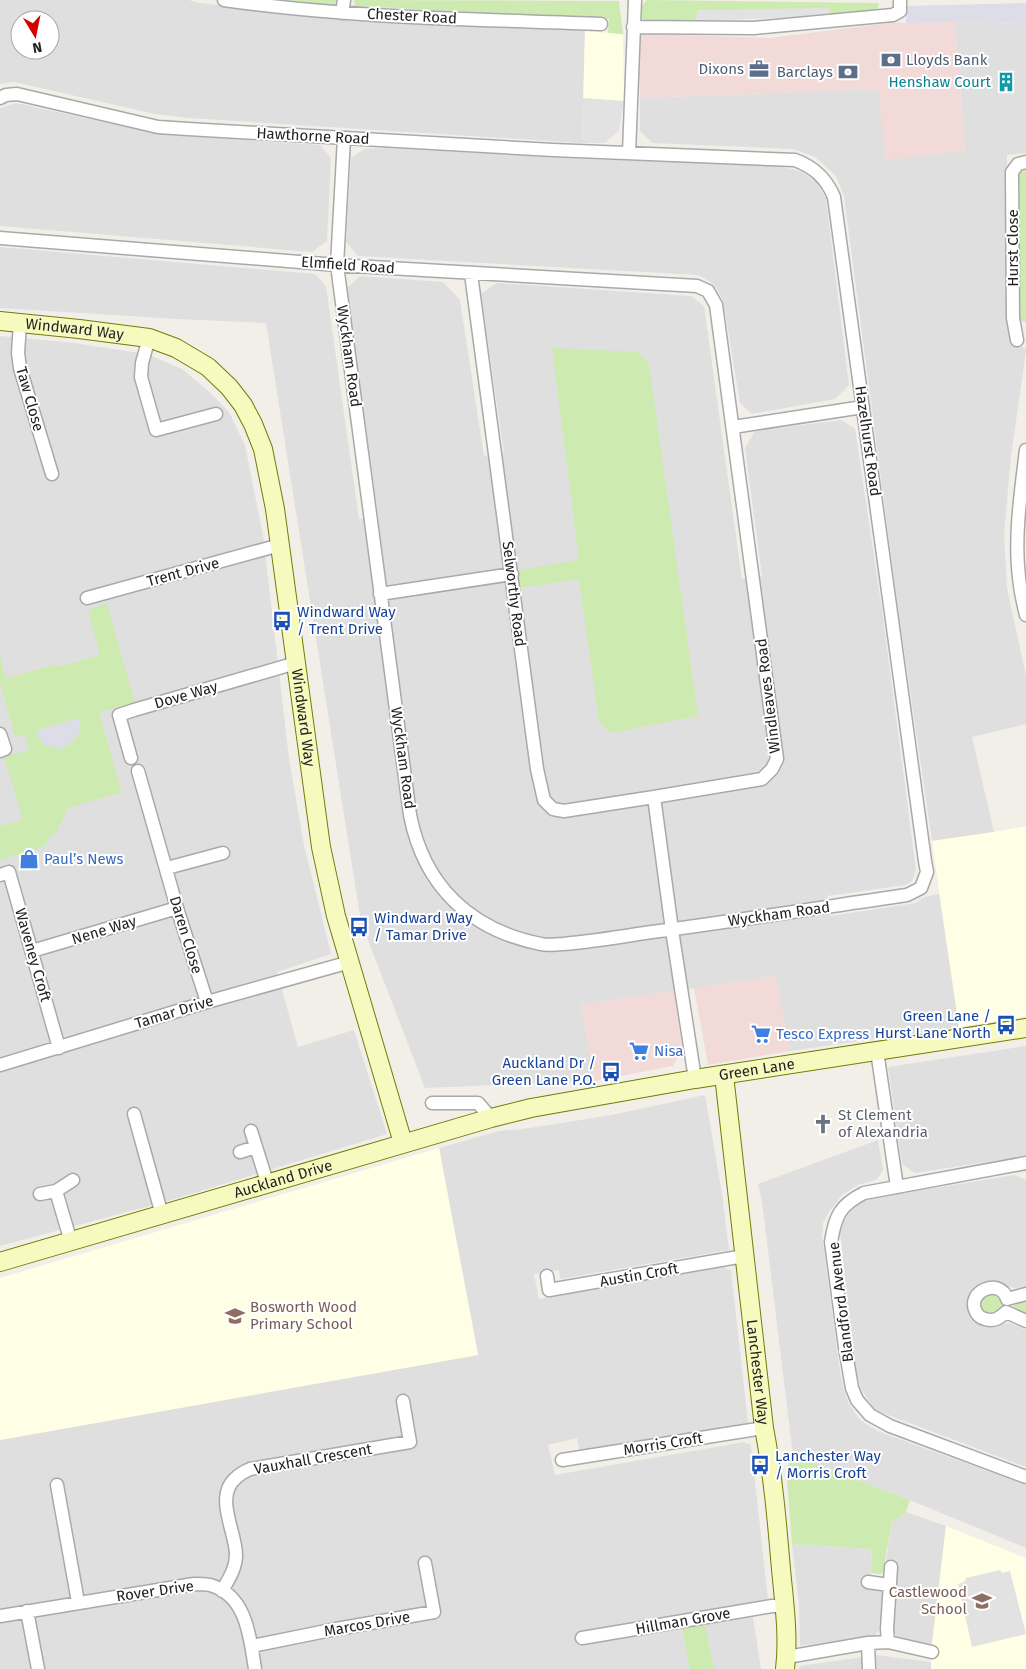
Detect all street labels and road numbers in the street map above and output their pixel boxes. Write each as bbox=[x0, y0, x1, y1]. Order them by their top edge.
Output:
street label: Chester Road bbox=[367, 5, 457, 27]
street label: Hawthorne Road bbox=[256, 124, 370, 148]
street label: Hurst Close bbox=[1004, 209, 1022, 287]
street label: Elmfield Road bbox=[301, 253, 395, 277]
street label: Wyckham Road bbox=[333, 304, 365, 408]
street label: Windward Way bbox=[25, 315, 125, 344]
street label: Taw Close bbox=[12, 365, 48, 433]
street label: Hazelhurst Road bbox=[851, 385, 885, 497]
street label: Selworthy Road bbox=[499, 540, 529, 648]
street label: Trent Drive bbox=[145, 554, 221, 590]
street label: Windleaves Road bbox=[752, 637, 784, 755]
street label: Windward Way bbox=[288, 668, 319, 768]
street label: Dove Way bbox=[152, 677, 220, 713]
street label: Wyckham Road bbox=[387, 706, 419, 810]
street label: Daren Close bbox=[166, 894, 206, 976]
street label: Wyckham Road bbox=[727, 898, 831, 930]
street label: Waveney Croft bbox=[11, 906, 55, 1004]
street label: Nene Way bbox=[70, 911, 139, 948]
street label: Tamar Drive bbox=[133, 992, 215, 1032]
street label: Green Lane bbox=[718, 1055, 796, 1084]
street label: Auckland Drive bbox=[232, 1156, 334, 1202]
street label: Blandford Avenue bbox=[825, 1241, 857, 1363]
street label: Austin Croft bbox=[598, 1259, 680, 1291]
street label: Lanchester Way bbox=[743, 1318, 773, 1426]
street label: Morris Croft bbox=[622, 1429, 704, 1459]
street label: Vauxhall Crescent bbox=[253, 1440, 374, 1478]
street label: Rover Drive bbox=[115, 1577, 195, 1605]
street label: Hillman Grove bbox=[634, 1604, 732, 1638]
street label: Marcos Drive bbox=[323, 1608, 411, 1640]

